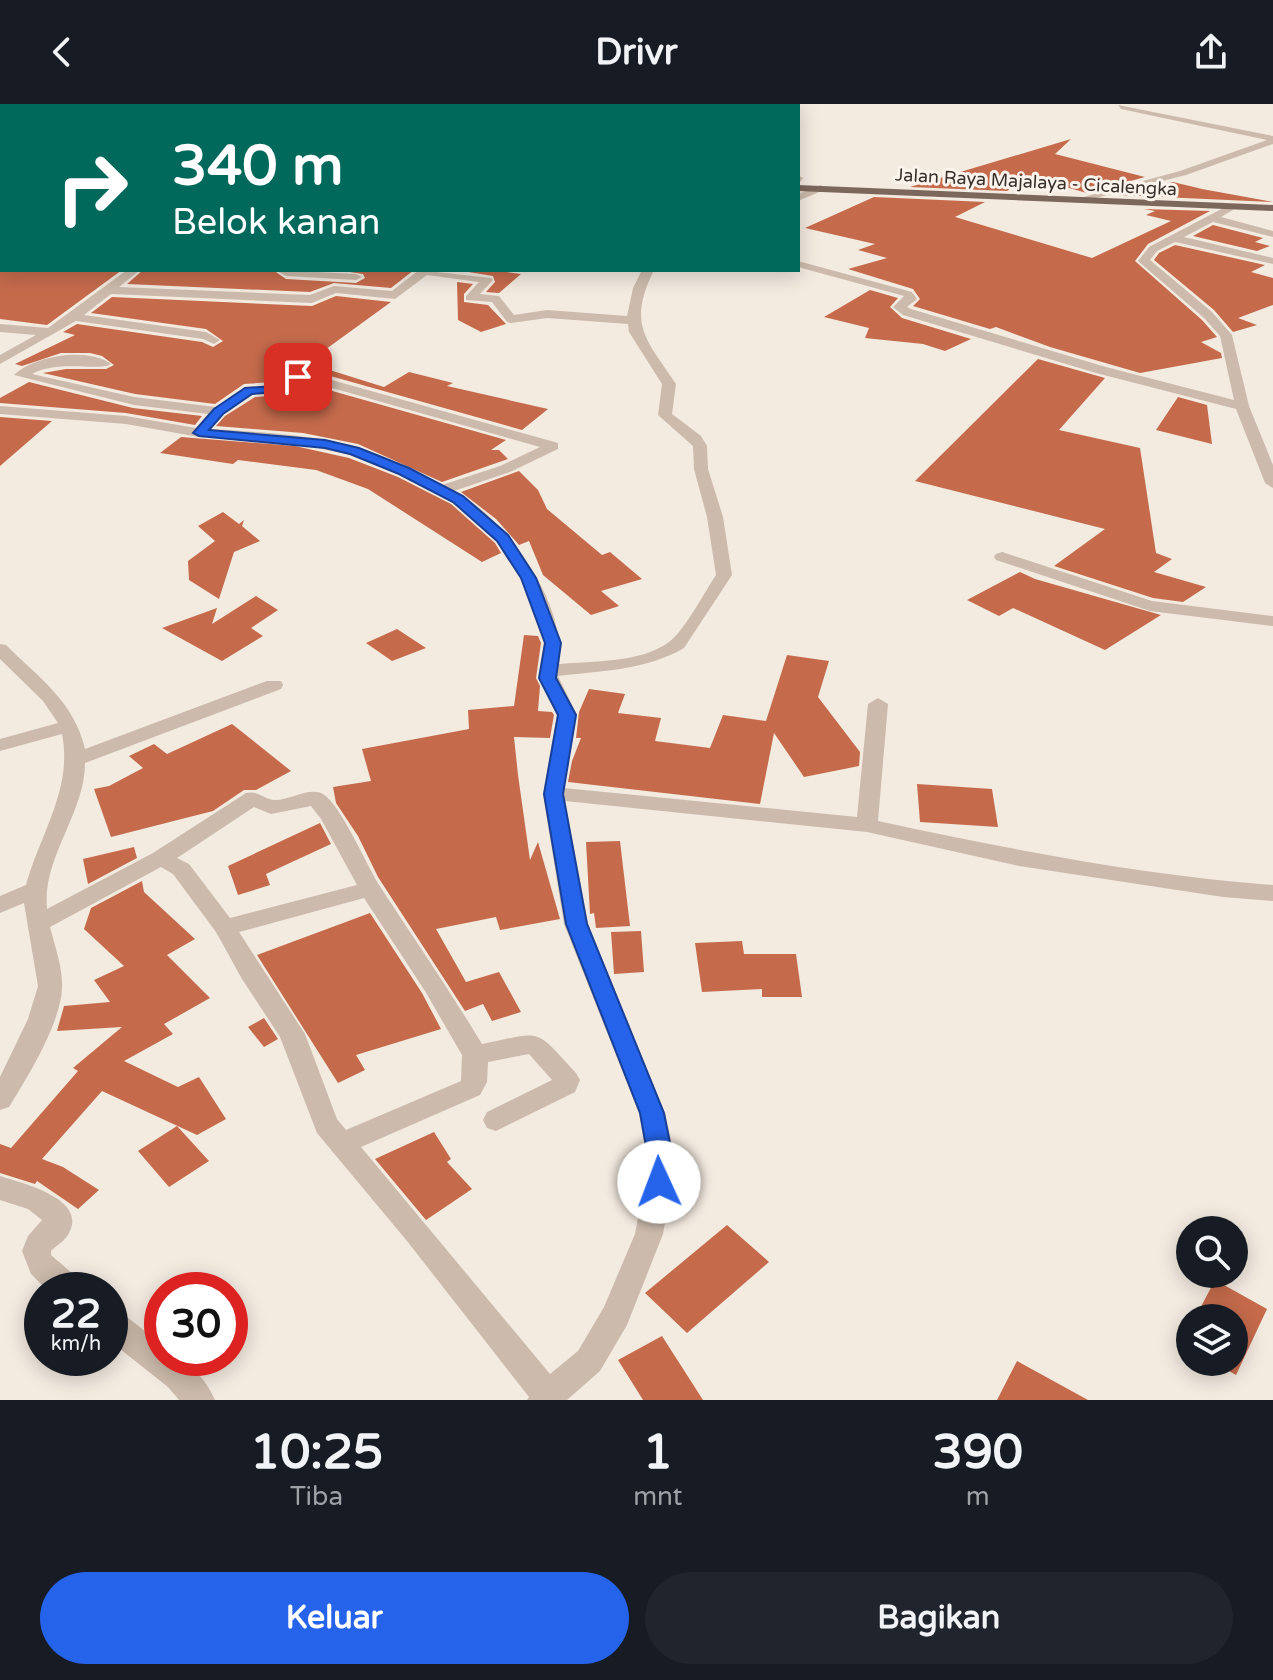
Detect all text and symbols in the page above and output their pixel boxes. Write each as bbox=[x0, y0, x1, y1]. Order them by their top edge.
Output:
icon: back bbox=[40, 30, 84, 74]
icon: share bbox=[1189, 30, 1233, 74]
text: Drivr bbox=[595, 31, 678, 74]
text: 340 m bbox=[172, 133, 343, 200]
icon: right bbox=[40, 136, 144, 240]
street label: Jalan Raya Majalaya - Cicalengka bbox=[894, 164, 1178, 200]
text: Belok kanan bbox=[172, 201, 381, 244]
pin bbox=[264, 343, 332, 411]
icon: arrive bbox=[276, 355, 320, 399]
position arrow bbox=[617, 1140, 701, 1224]
map controls bbox=[1176, 1216, 1248, 1376]
button: search bbox=[1176, 1216, 1248, 1288]
speed limit sign: 30 bbox=[144, 1272, 248, 1376]
text: 22 bbox=[51, 1290, 101, 1338]
button: layers bbox=[1176, 1304, 1248, 1376]
text: km/h bbox=[51, 1332, 101, 1356]
text: 10:25 bbox=[250, 1424, 383, 1482]
text: 1 bbox=[643, 1424, 673, 1482]
text: 390 bbox=[932, 1424, 1023, 1482]
text: Tiba bbox=[290, 1481, 343, 1512]
text: mnt bbox=[633, 1481, 682, 1512]
text: m bbox=[966, 1481, 990, 1512]
button: Keluar bbox=[40, 1572, 629, 1664]
button: Bagikan bbox=[645, 1572, 1233, 1664]

